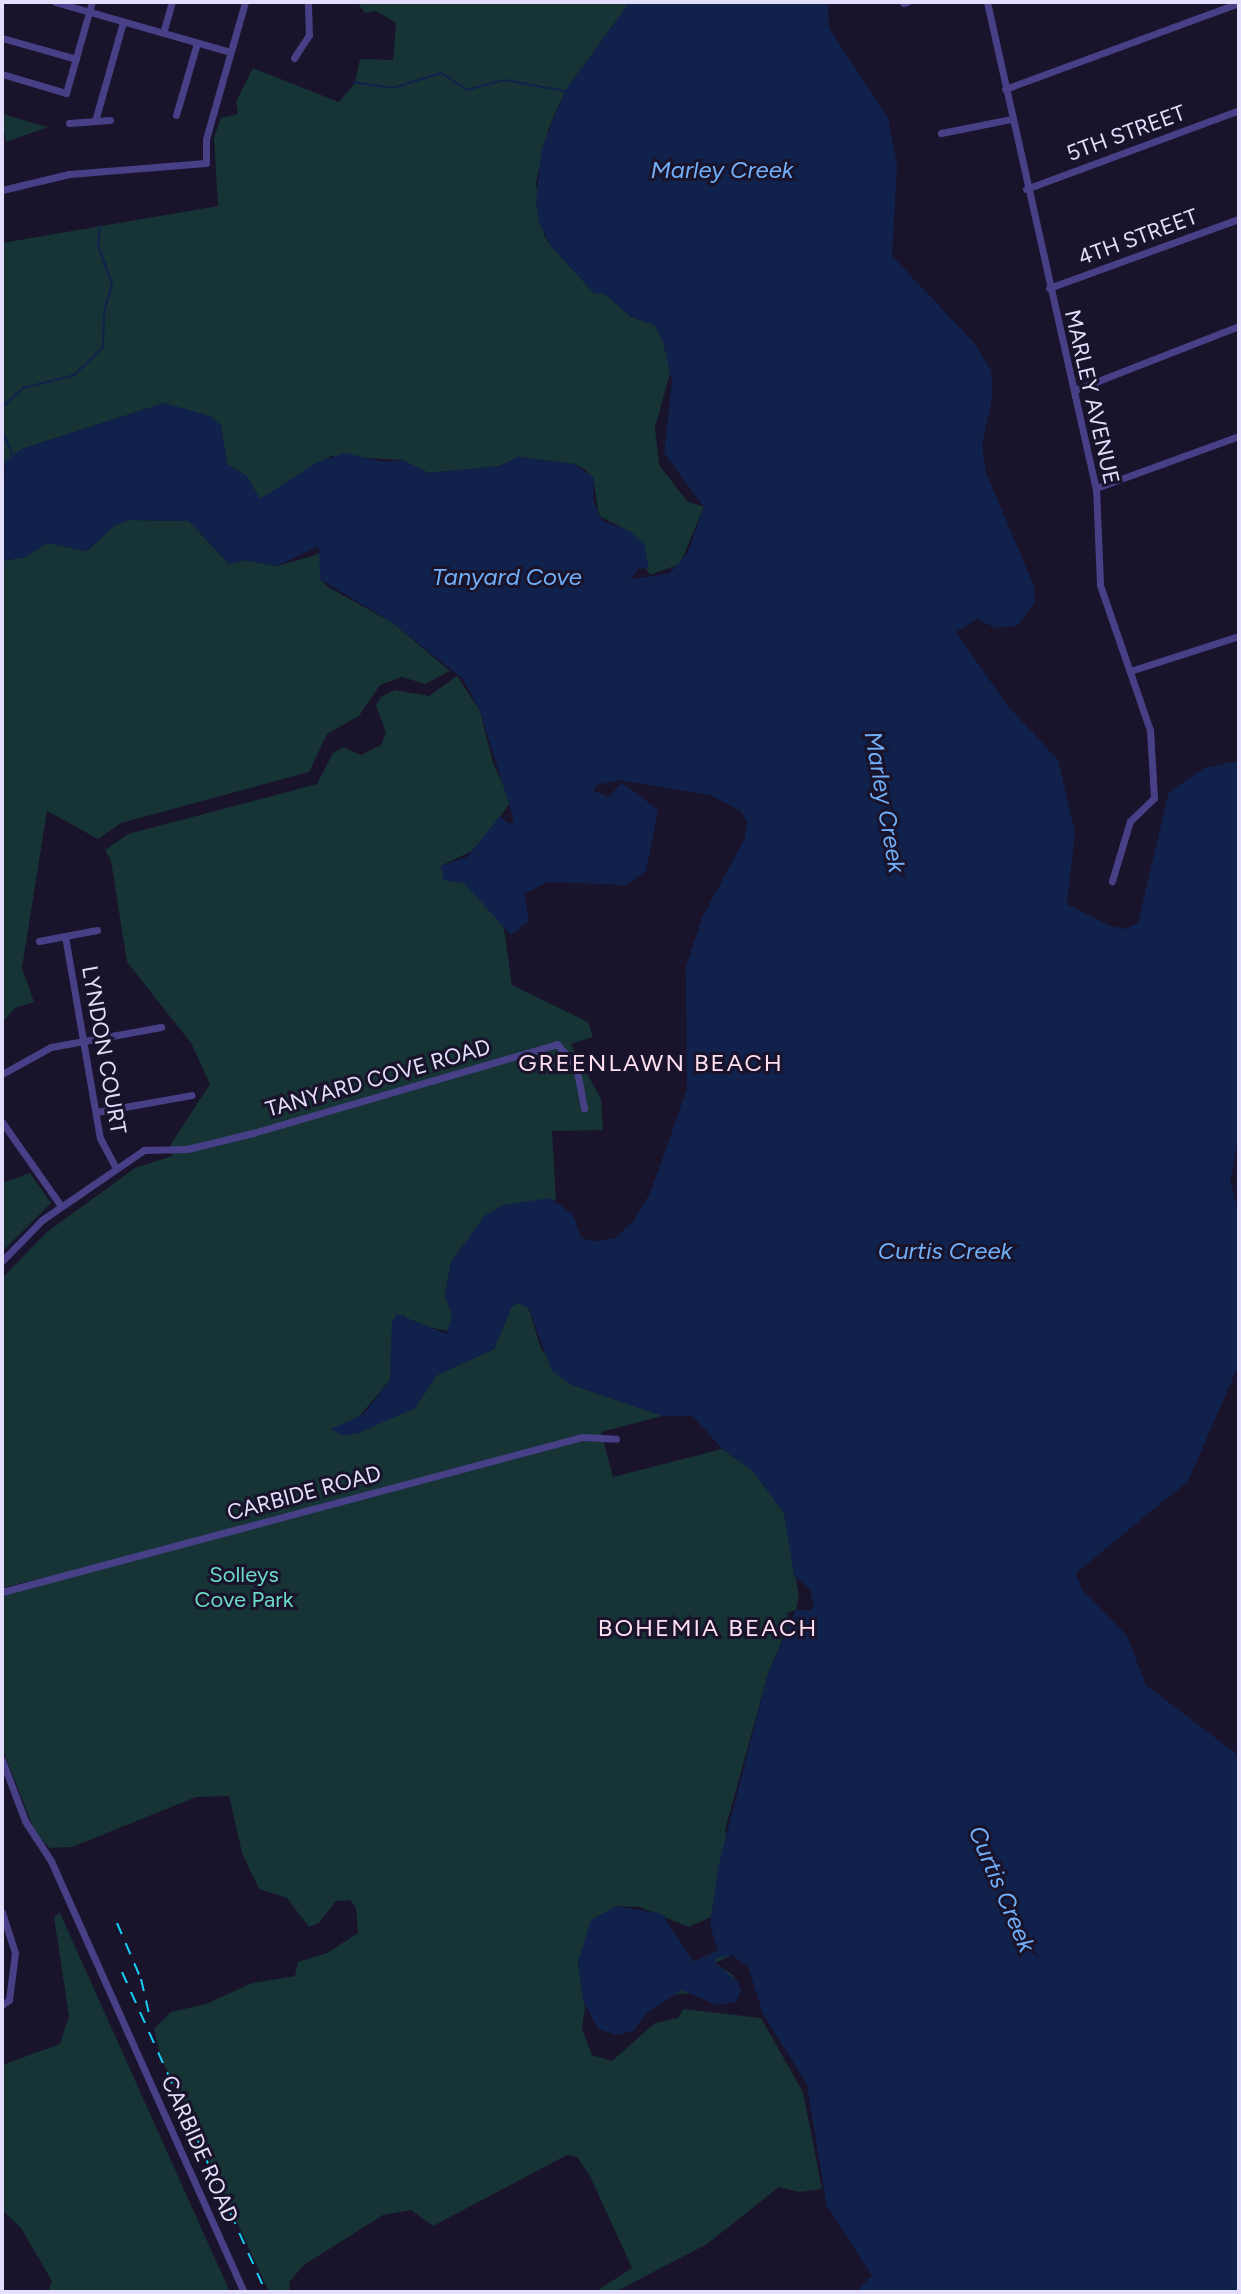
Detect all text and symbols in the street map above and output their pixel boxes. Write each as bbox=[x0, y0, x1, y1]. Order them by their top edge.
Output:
street label: 5TH STREET bbox=[1063, 99, 1189, 167]
water label: Marley Creek bbox=[651, 156, 793, 184]
street label: 4TH STREET bbox=[1075, 203, 1201, 271]
street label: MARLEY AVENUE bbox=[1059, 307, 1125, 487]
water label: Tanyard Cove bbox=[432, 563, 582, 591]
water label: Marley Creek bbox=[858, 729, 912, 875]
street label: LYNDON COURT bbox=[76, 964, 132, 1136]
street label: TANYARD COVE ROAD bbox=[263, 1033, 493, 1123]
district label: GREENLAWN BEACH bbox=[518, 1049, 784, 1077]
water label: Curtis Creek bbox=[878, 1237, 1012, 1265]
street label: CARBIDE ROAD bbox=[224, 1460, 384, 1526]
park label: Solleys Cove Park bbox=[195, 1561, 293, 1612]
district label: BOHEMIA BEACH bbox=[598, 1614, 818, 1642]
water label: Curtis Creek bbox=[962, 1822, 1042, 1956]
street label: CARBIDE ROAD bbox=[156, 2071, 244, 2227]

